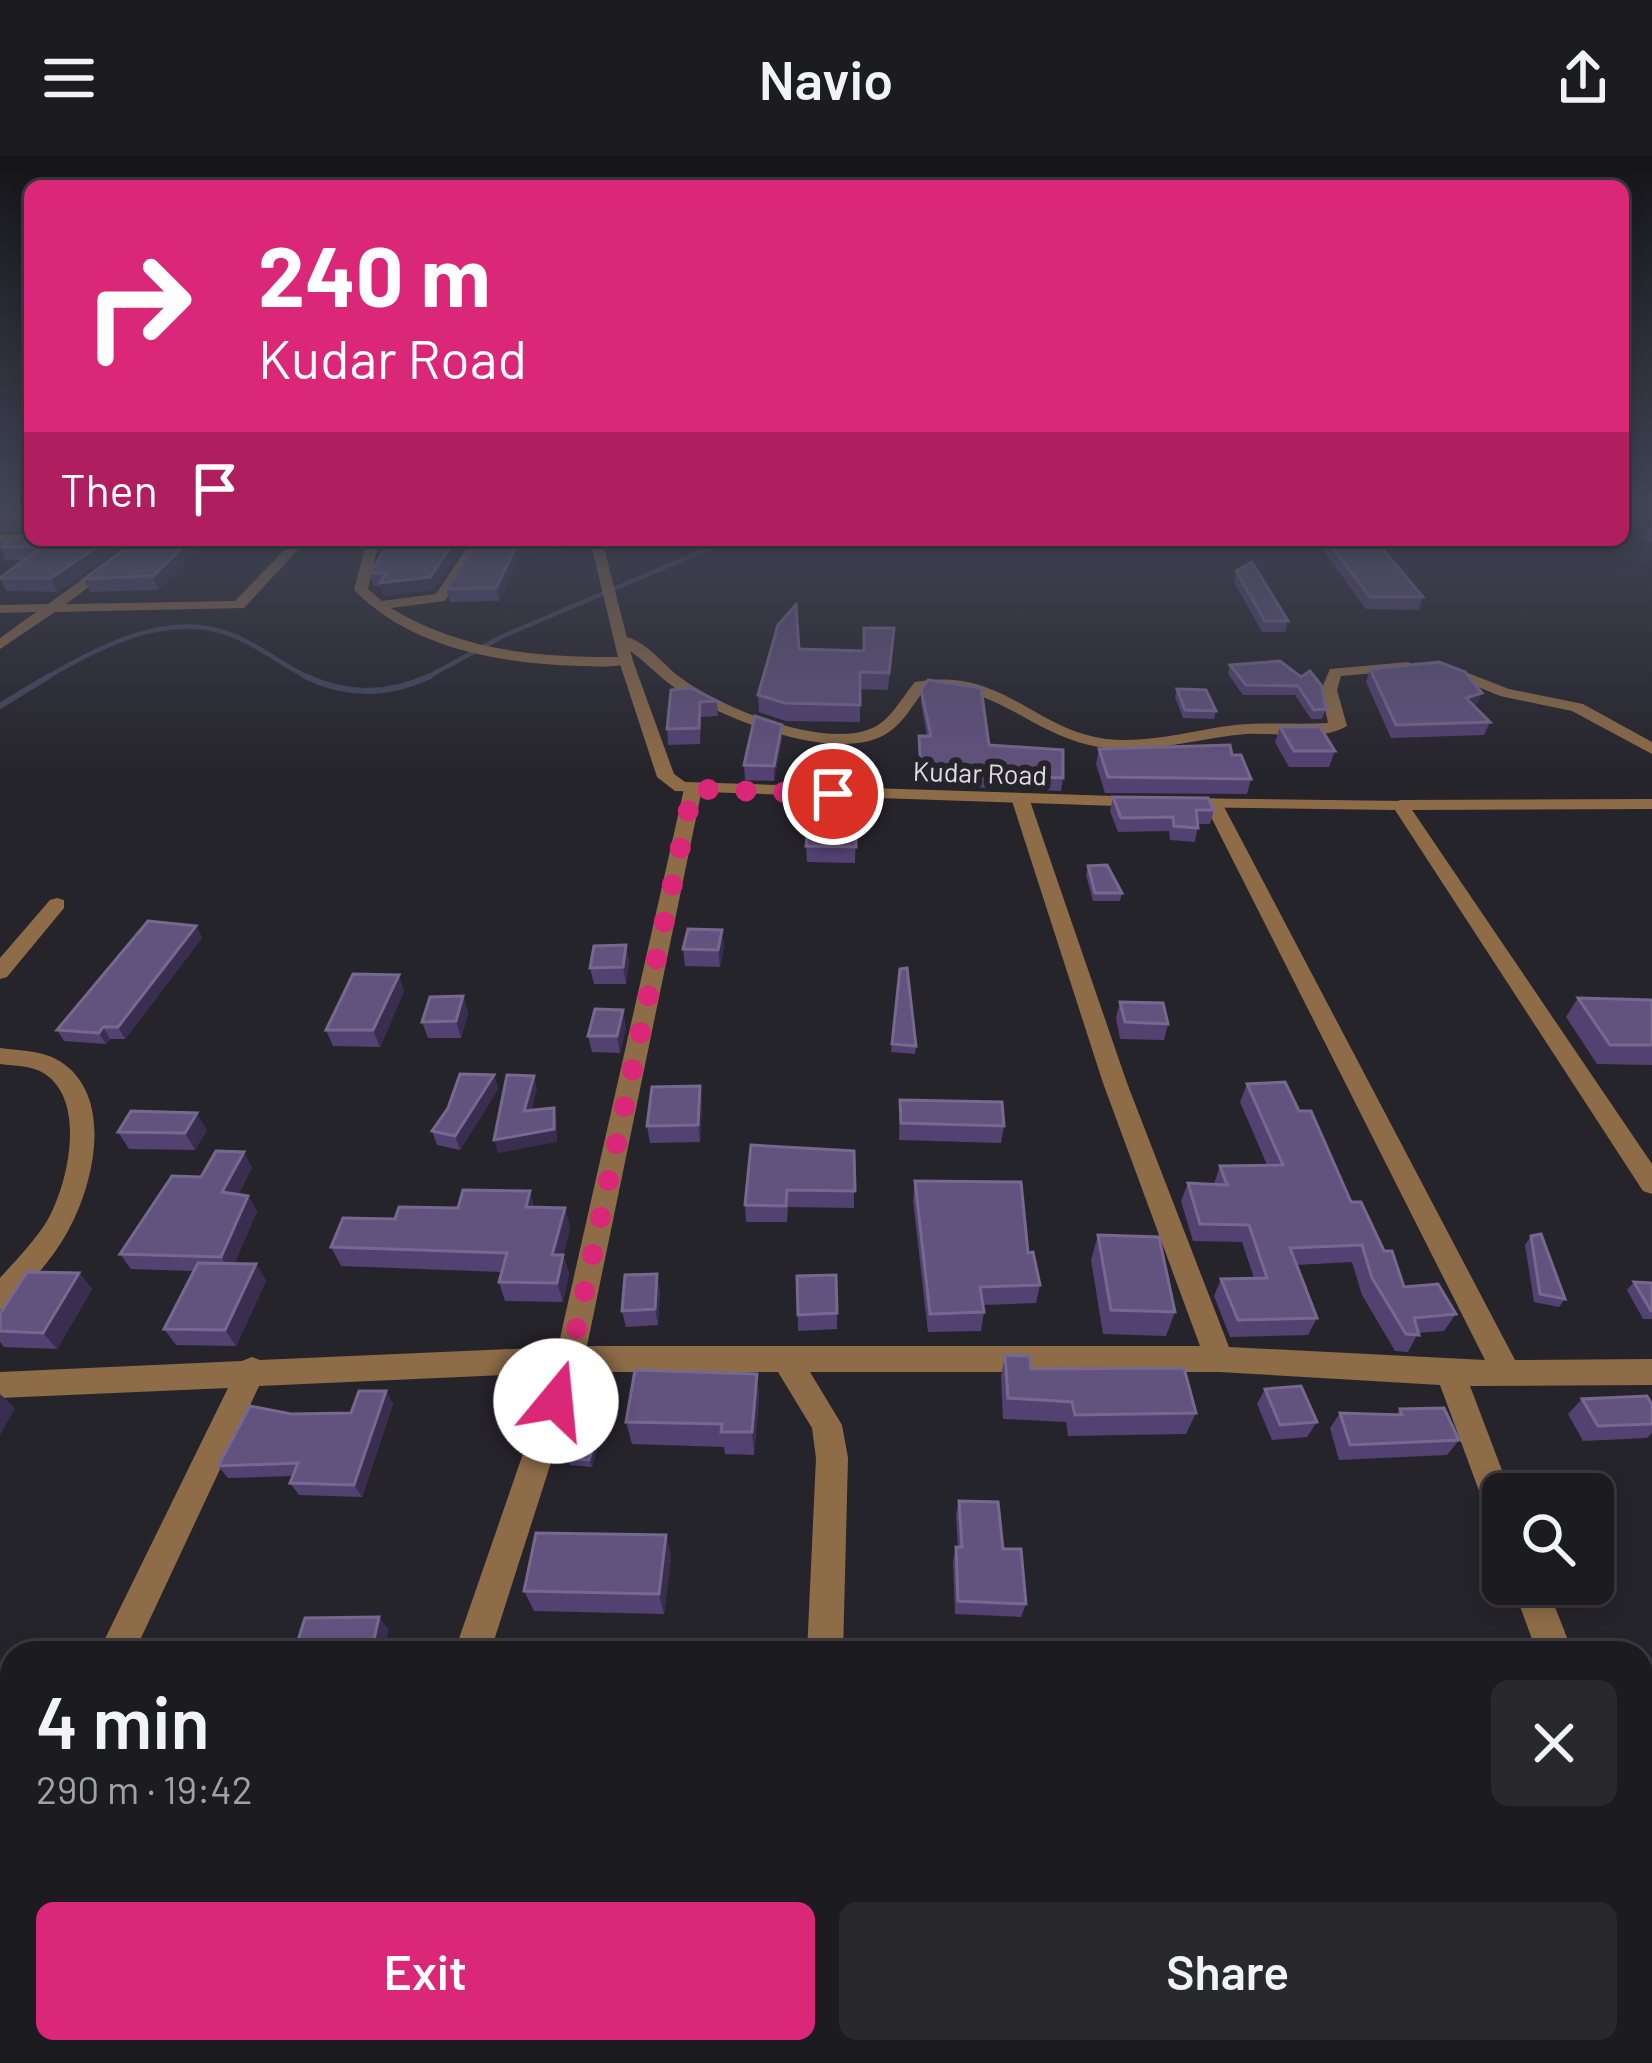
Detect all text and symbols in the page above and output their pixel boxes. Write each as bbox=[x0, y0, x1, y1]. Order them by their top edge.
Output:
icon: menu bbox=[36, 45, 102, 111]
icon: share bbox=[1550, 45, 1616, 111]
text: Navio bbox=[759, 46, 893, 111]
text: 240 m bbox=[258, 223, 491, 324]
icon: right bbox=[60, 228, 216, 384]
text: Kudar Road bbox=[258, 325, 527, 390]
icon: arrive bbox=[182, 456, 248, 522]
text: Then bbox=[60, 462, 158, 516]
pin bbox=[782, 743, 884, 845]
street label: Kudar Road bbox=[912, 754, 1048, 790]
icon: arrive bbox=[800, 761, 866, 827]
position arrow bbox=[493, 1338, 619, 1464]
map controls bbox=[1482, 1473, 1614, 1605]
button: search bbox=[1482, 1473, 1614, 1605]
text: 4 min bbox=[36, 1677, 210, 1763]
button: close bbox=[1491, 1680, 1617, 1806]
text: 290 m · 19:42 bbox=[36, 1765, 253, 1812]
button: Exit bbox=[36, 1902, 815, 2040]
button: Share bbox=[839, 1902, 1617, 2040]

